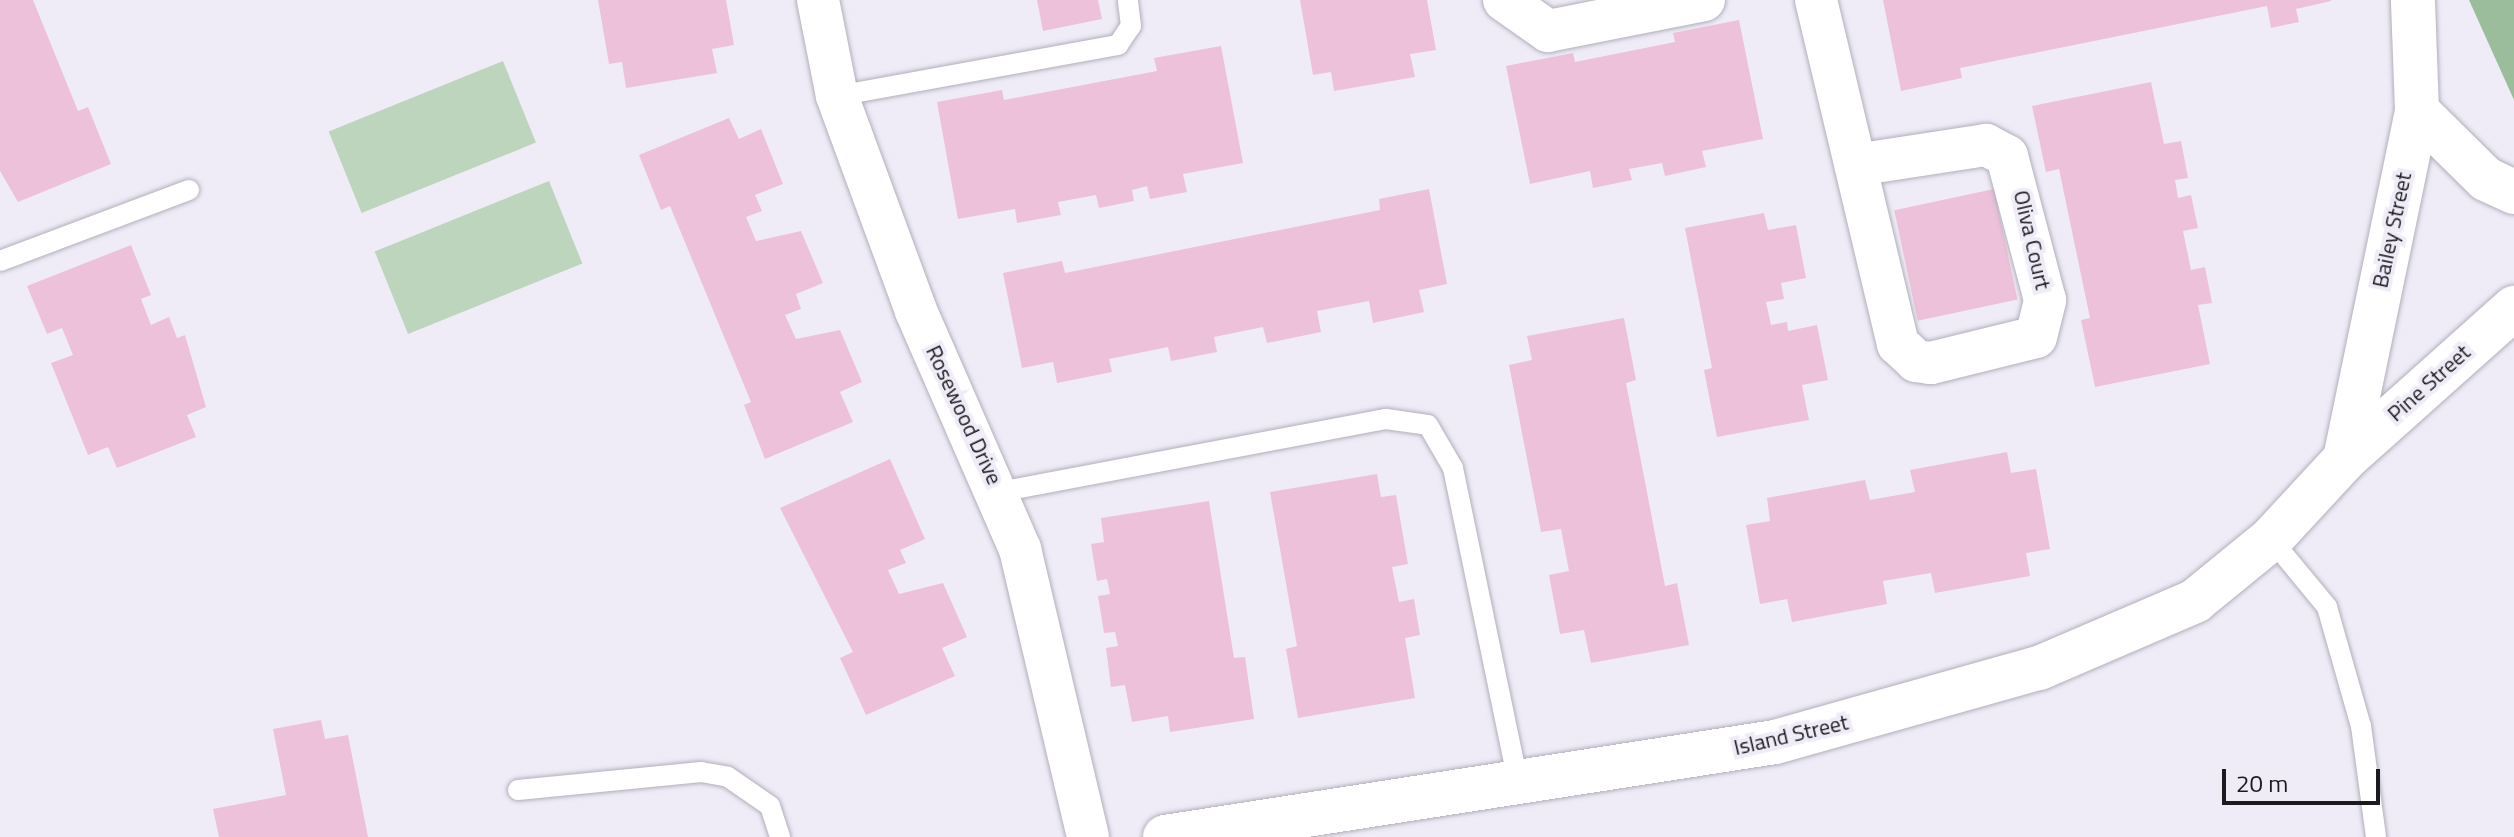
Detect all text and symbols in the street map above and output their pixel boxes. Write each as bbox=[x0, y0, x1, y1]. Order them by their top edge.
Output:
street label: Bailey Street bbox=[2367, 170, 2417, 290]
street label: Oliva Court bbox=[2008, 188, 2056, 292]
street label: Pine Street bbox=[2382, 339, 2476, 427]
street label: Rosewood Drive bbox=[920, 341, 1008, 489]
street label: Island Street bbox=[1731, 709, 1851, 761]
scale bar bbox=[2226, 753, 2384, 803]
text: 20 m bbox=[2236, 765, 2288, 801]

